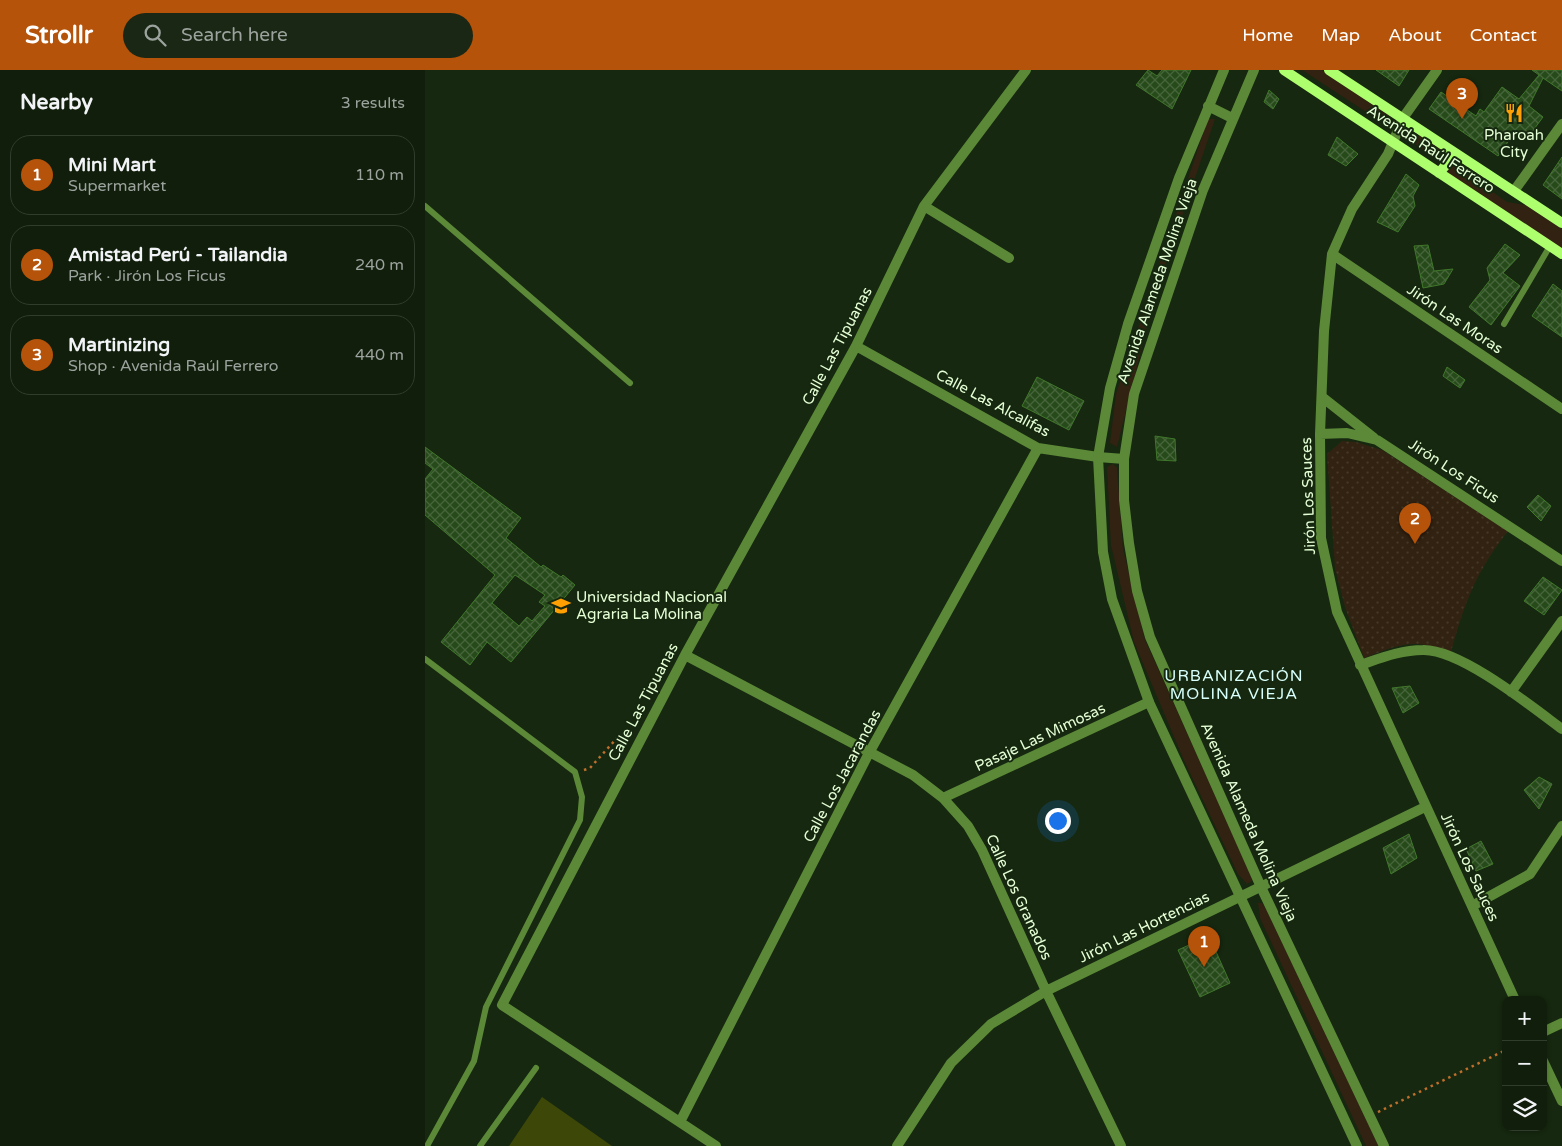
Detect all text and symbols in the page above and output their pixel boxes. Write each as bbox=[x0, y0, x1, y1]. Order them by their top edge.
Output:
search box bbox=[123, 13, 473, 58]
text: Strollr bbox=[25, 21, 93, 50]
icon: search bbox=[141, 21, 169, 49]
text: Search here bbox=[181, 24, 288, 46]
text: Home bbox=[1242, 24, 1293, 46]
text: Map bbox=[1321, 24, 1360, 46]
text: About bbox=[1388, 24, 1442, 46]
text: Contact bbox=[1470, 24, 1537, 46]
pin: 3 bbox=[1446, 78, 1478, 119]
text: Nearby bbox=[20, 90, 93, 115]
text: 3 results bbox=[341, 93, 405, 113]
street label: Avenida Raúl Ferrero bbox=[1364, 101, 1498, 197]
restaurant icon: Pharoah City bbox=[1503, 102, 1525, 124]
place label: Pharoah City bbox=[1484, 126, 1544, 161]
text: Mini Mart bbox=[68, 154, 156, 176]
text: 1 bbox=[32, 165, 42, 185]
text: 110 m bbox=[355, 165, 404, 185]
text: Supermarket bbox=[68, 176, 166, 196]
street label: Avenida Alameda Molina Vieja bbox=[1113, 176, 1201, 386]
text: Amistad Perú - Tailandia bbox=[68, 244, 288, 266]
text: 2 bbox=[32, 255, 42, 275]
text: 240 m bbox=[355, 255, 404, 275]
text: Park · Jirón Los Ficus bbox=[68, 266, 226, 286]
street label: Jirón Las Moras bbox=[1404, 280, 1506, 358]
street label: Calle Las Tipuanas bbox=[798, 284, 876, 408]
text: Martinizing bbox=[68, 334, 170, 356]
text: 3 bbox=[32, 345, 42, 365]
text: 440 m bbox=[355, 345, 404, 365]
text: Shop · Avenida Raúl Ferrero bbox=[68, 356, 279, 376]
street label: Calle Las Alcalifas bbox=[933, 365, 1053, 441]
street label: Jirón Los Ficus bbox=[1405, 435, 1503, 507]
street label: Jirón Los Sauces bbox=[1297, 437, 1319, 555]
pin: 2 bbox=[1399, 503, 1431, 544]
place label: Universidad Nacional Agraria La Molina bbox=[576, 588, 727, 623]
school or university icon: Universidad Nacional Agraria La Molina bbox=[550, 595, 572, 617]
street label: Calle Las Tipuanas bbox=[604, 640, 682, 764]
district label: URBANIZACIÓN MOLINA VIEJA bbox=[1164, 666, 1304, 704]
street label: Pasaje Las Mimosas bbox=[972, 699, 1108, 775]
street label: Calle Los Jacarandas bbox=[799, 707, 885, 845]
street label: Avenida Alameda Molina Vieja bbox=[1197, 720, 1301, 924]
your location bbox=[1045, 808, 1071, 834]
street label: Jirón Los Sauces bbox=[1437, 810, 1503, 924]
street label: Calle Los Granados bbox=[982, 831, 1056, 963]
street label: Jirón Las Hortencias bbox=[1076, 888, 1212, 966]
pin: 1 bbox=[1188, 926, 1220, 967]
map controls bbox=[1502, 996, 1547, 1131]
button: + bbox=[1502, 996, 1547, 1041]
button: − bbox=[1502, 1041, 1547, 1086]
button: layers bbox=[1502, 1086, 1547, 1131]

